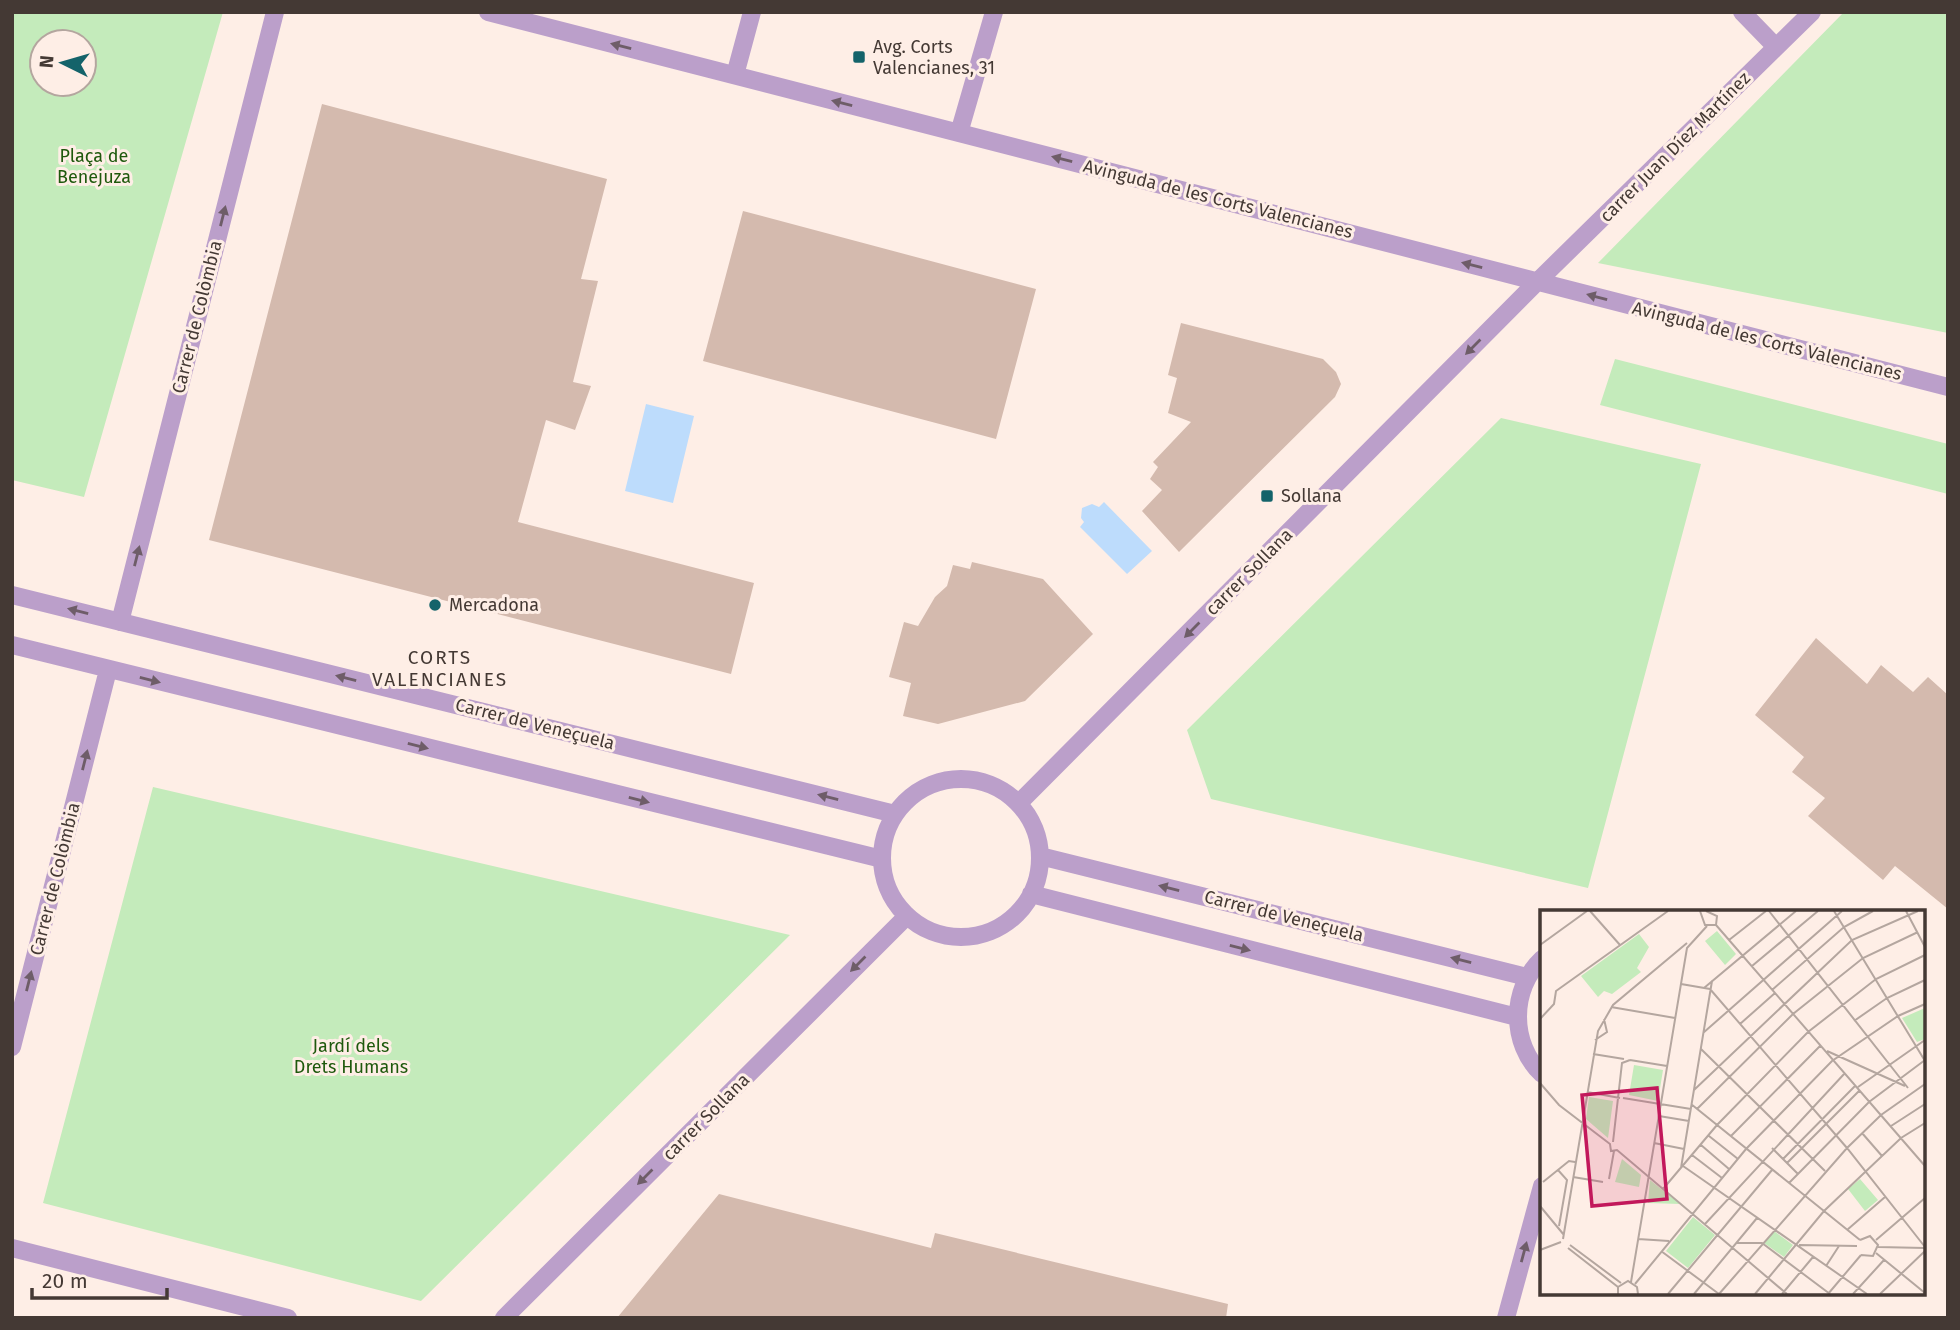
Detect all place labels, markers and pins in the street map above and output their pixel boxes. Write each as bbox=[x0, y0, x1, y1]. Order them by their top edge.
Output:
place label: Avg. Corts Valencianes, 31 bbox=[873, 36, 995, 79]
marker: Avg. Corts Valencianes, 31 bbox=[851, 49, 867, 65]
place label: Sollana bbox=[1281, 485, 1342, 507]
marker: Sollana bbox=[1259, 488, 1275, 504]
place label: Mercadona bbox=[449, 594, 539, 616]
marker: Mercadona bbox=[427, 597, 443, 613]

